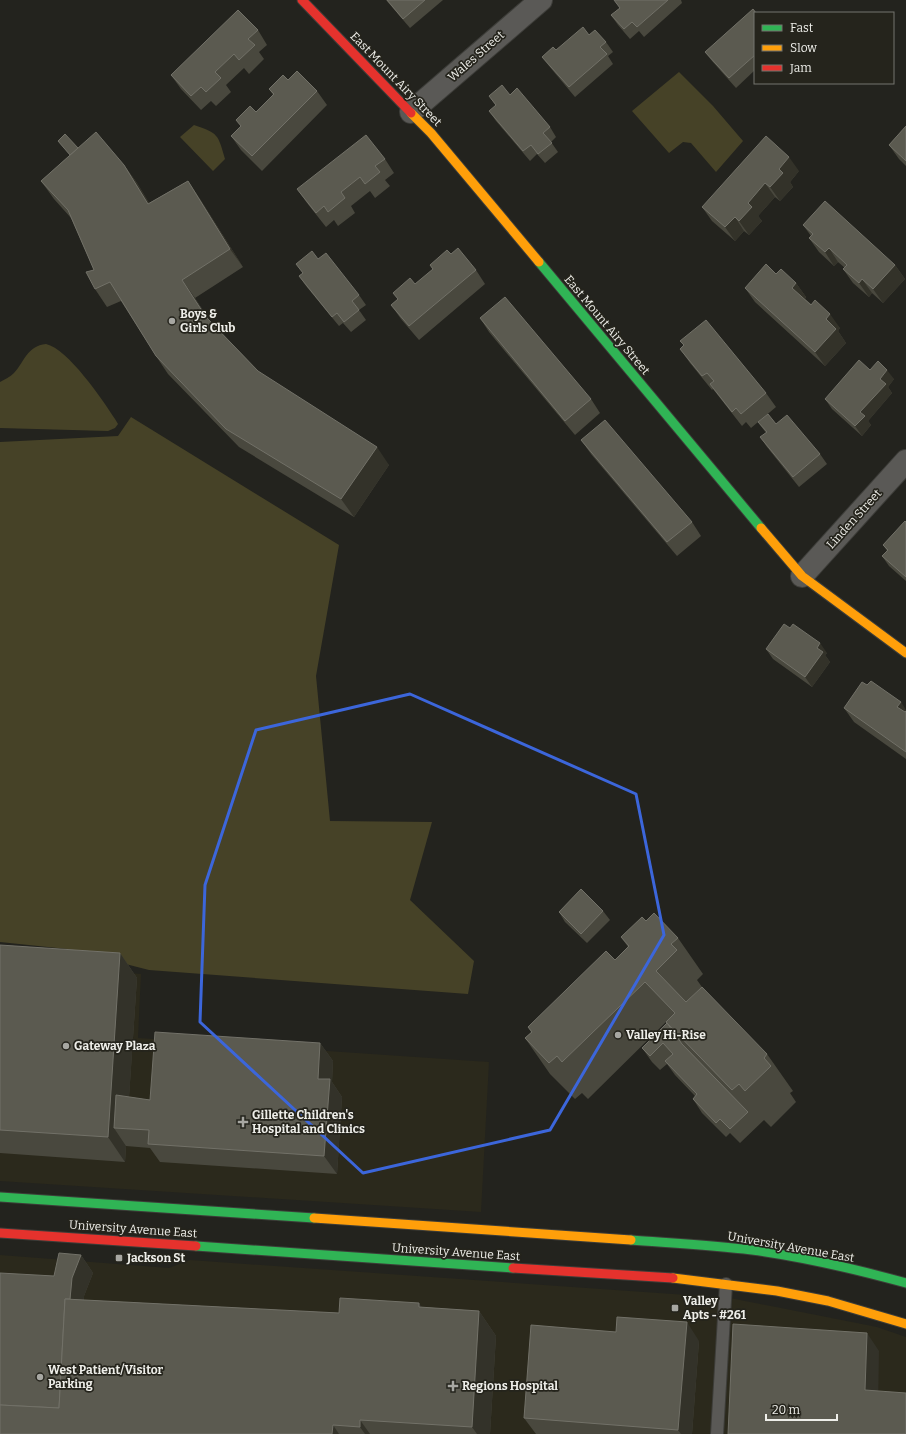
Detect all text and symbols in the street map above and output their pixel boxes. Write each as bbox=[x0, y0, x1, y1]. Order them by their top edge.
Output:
legend bbox=[754, 12, 894, 84]
text: Fast bbox=[790, 21, 814, 35]
street label: Wales Street bbox=[445, 27, 507, 84]
street label: East Mount Airy Street bbox=[347, 29, 445, 129]
text: Slow bbox=[790, 41, 817, 55]
text: Jam bbox=[789, 61, 812, 75]
street label: East Mount Airy Street bbox=[561, 272, 653, 378]
place label: Boys & Girls Club bbox=[180, 307, 235, 335]
marker: Boys & Girls Club bbox=[167, 316, 177, 326]
street label: Linden Street bbox=[824, 486, 885, 552]
place label: Valley Hi-Rise bbox=[626, 1028, 706, 1042]
marker: Valley Hi-Rise bbox=[613, 1030, 623, 1040]
place label: Gateway Plaza bbox=[74, 1039, 156, 1053]
marker: Gateway Plaza bbox=[61, 1041, 71, 1051]
place label: Gillette Children's Hospital and Clinics bbox=[252, 1108, 365, 1136]
marker: Gillette Children's Hospital and Clinics bbox=[237, 1116, 249, 1128]
street label: University Avenue East bbox=[68, 1218, 198, 1241]
street label: University Avenue East bbox=[727, 1229, 856, 1265]
street label: University Avenue East bbox=[391, 1241, 521, 1264]
place label: Jackson St bbox=[126, 1251, 185, 1265]
marker: Jackson St bbox=[114, 1253, 124, 1263]
place label: Valley Apts - #261 bbox=[683, 1294, 747, 1322]
marker: Valley Apts - #261 bbox=[670, 1303, 680, 1313]
place label: West Patient/Visitor Parking bbox=[48, 1363, 164, 1391]
marker: West Patient/Visitor Parking bbox=[35, 1372, 45, 1382]
place label: Regions Hospital bbox=[462, 1379, 558, 1393]
marker: Regions Hospital bbox=[447, 1380, 459, 1392]
scale bar bbox=[766, 1396, 837, 1422]
text: 20 m bbox=[772, 1403, 801, 1417]

